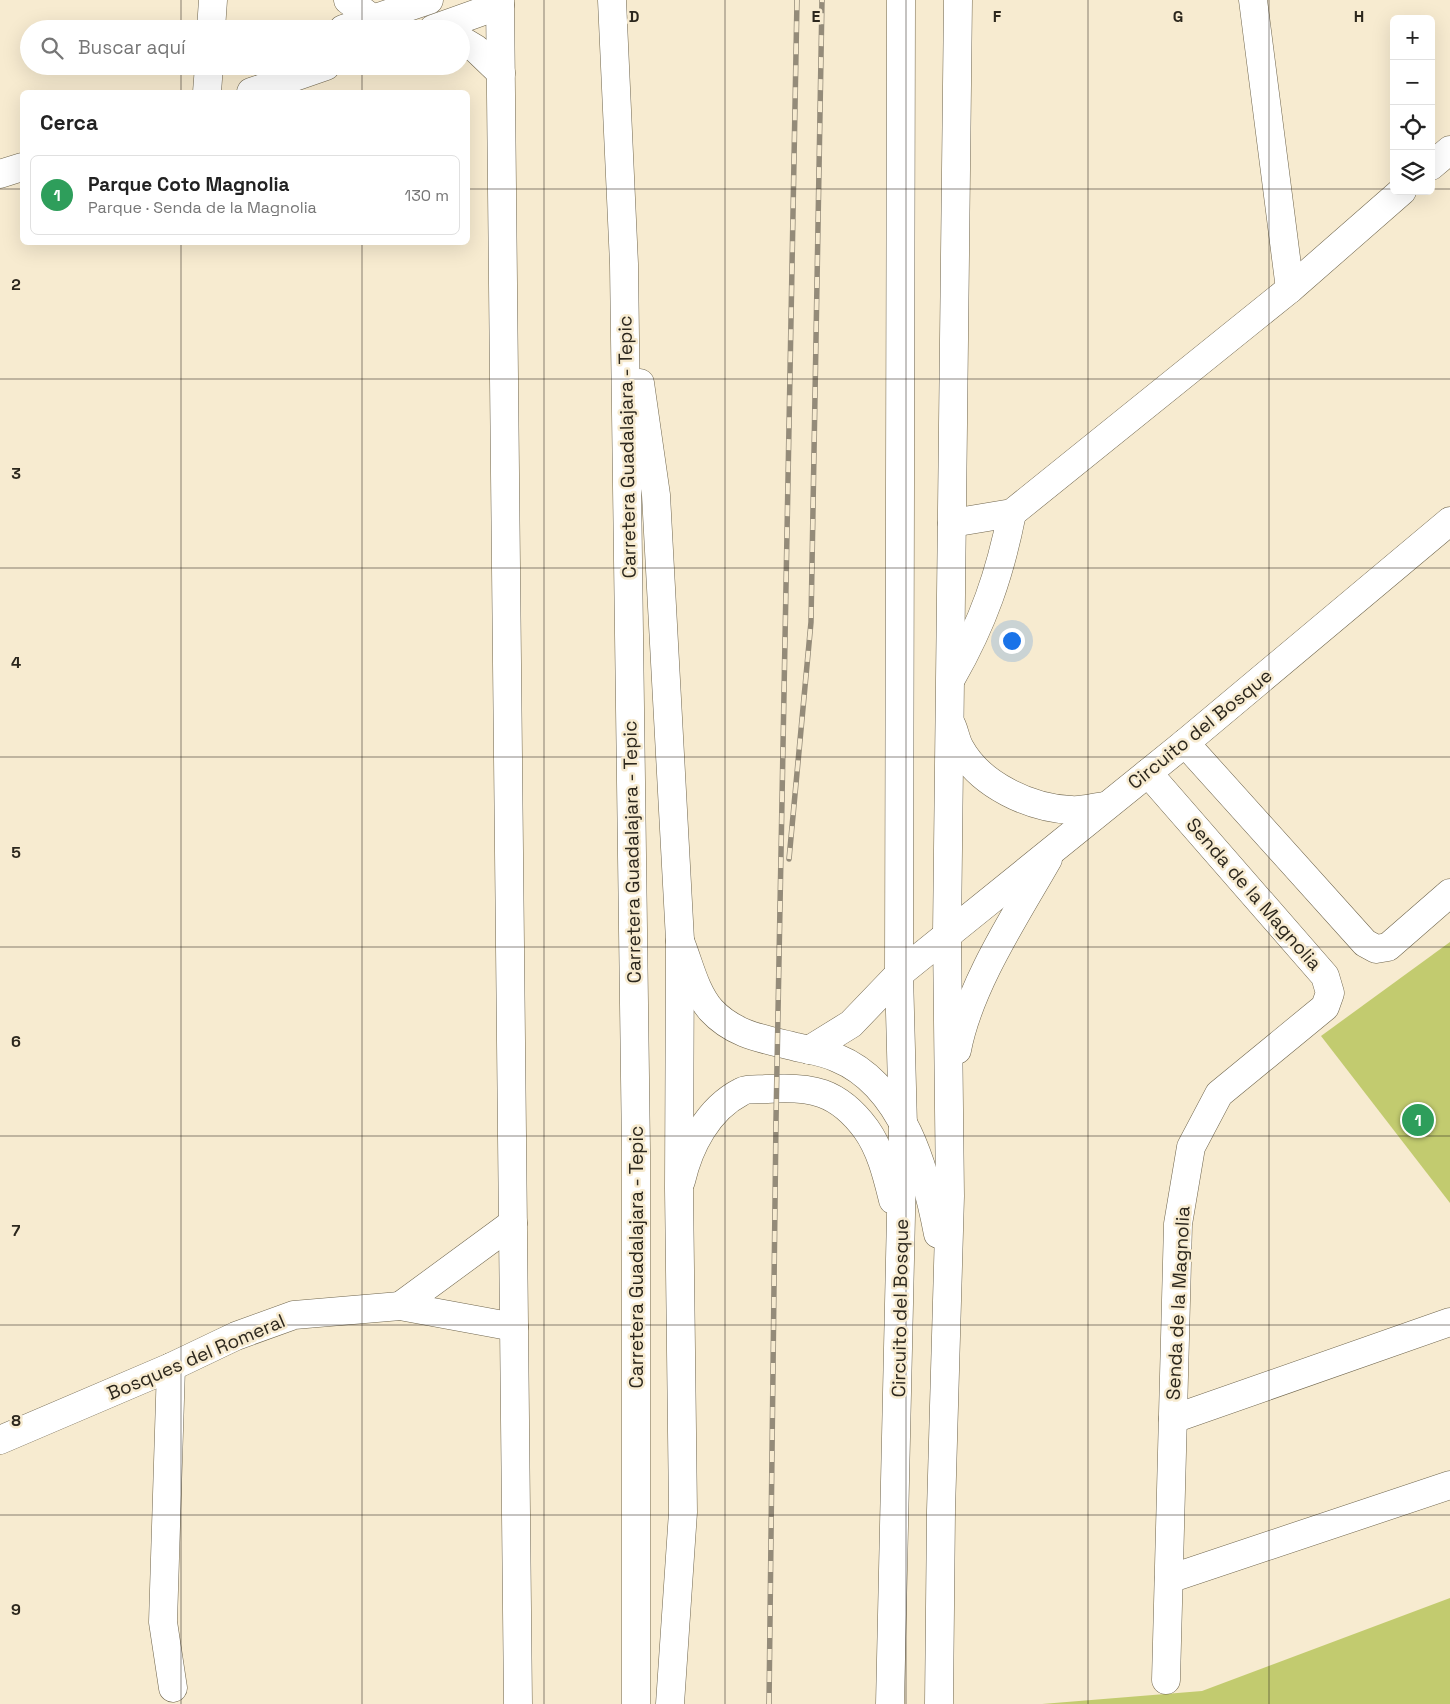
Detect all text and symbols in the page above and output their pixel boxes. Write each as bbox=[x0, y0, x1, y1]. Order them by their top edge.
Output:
text: D bbox=[629, 6, 639, 27]
text: E bbox=[812, 6, 821, 27]
text: F bbox=[993, 6, 1002, 27]
text: G bbox=[1173, 6, 1183, 27]
text: H bbox=[1354, 6, 1364, 27]
map controls bbox=[1390, 15, 1435, 195]
button: + bbox=[1390, 15, 1435, 60]
search box bbox=[20, 20, 470, 75]
icon: search bbox=[38, 34, 66, 62]
text: Buscar aquí bbox=[78, 35, 186, 60]
button: − bbox=[1390, 60, 1435, 105]
button: locate bbox=[1390, 105, 1435, 150]
text: Cerca bbox=[40, 109, 98, 136]
button: layers bbox=[1390, 150, 1435, 195]
text: Parque Coto Magnolia bbox=[88, 172, 290, 197]
text: 1 bbox=[53, 185, 61, 206]
text: 130 m bbox=[405, 185, 449, 206]
text: Parque · Senda de la Magnolia bbox=[88, 197, 317, 218]
text: 2 bbox=[11, 274, 21, 295]
street label: Carretera Guadalajara - Tepic bbox=[612, 315, 642, 579]
text: 3 bbox=[11, 463, 21, 484]
your location bbox=[999, 628, 1025, 654]
text: 4 bbox=[11, 652, 21, 673]
street label: Circuito del Bosque bbox=[1123, 663, 1277, 795]
street label: Carretera Guadalajara - Tepic bbox=[617, 720, 647, 984]
street label: Senda de la Magnolia bbox=[1181, 812, 1327, 976]
text: 5 bbox=[11, 842, 21, 863]
text: 6 bbox=[11, 1031, 21, 1052]
pin: 1 bbox=[1402, 1101, 1434, 1139]
street label: Carretera Guadalajara - Tepic bbox=[624, 1126, 649, 1388]
street label: Senda de la Magnolia bbox=[1160, 1205, 1196, 1401]
street label: Circuito del Bosque bbox=[886, 1218, 914, 1398]
text: 7 bbox=[12, 1220, 21, 1241]
street label: Bosques del Romeral bbox=[103, 1308, 289, 1406]
text: 8 bbox=[11, 1410, 21, 1431]
text: 9 bbox=[11, 1599, 21, 1620]

